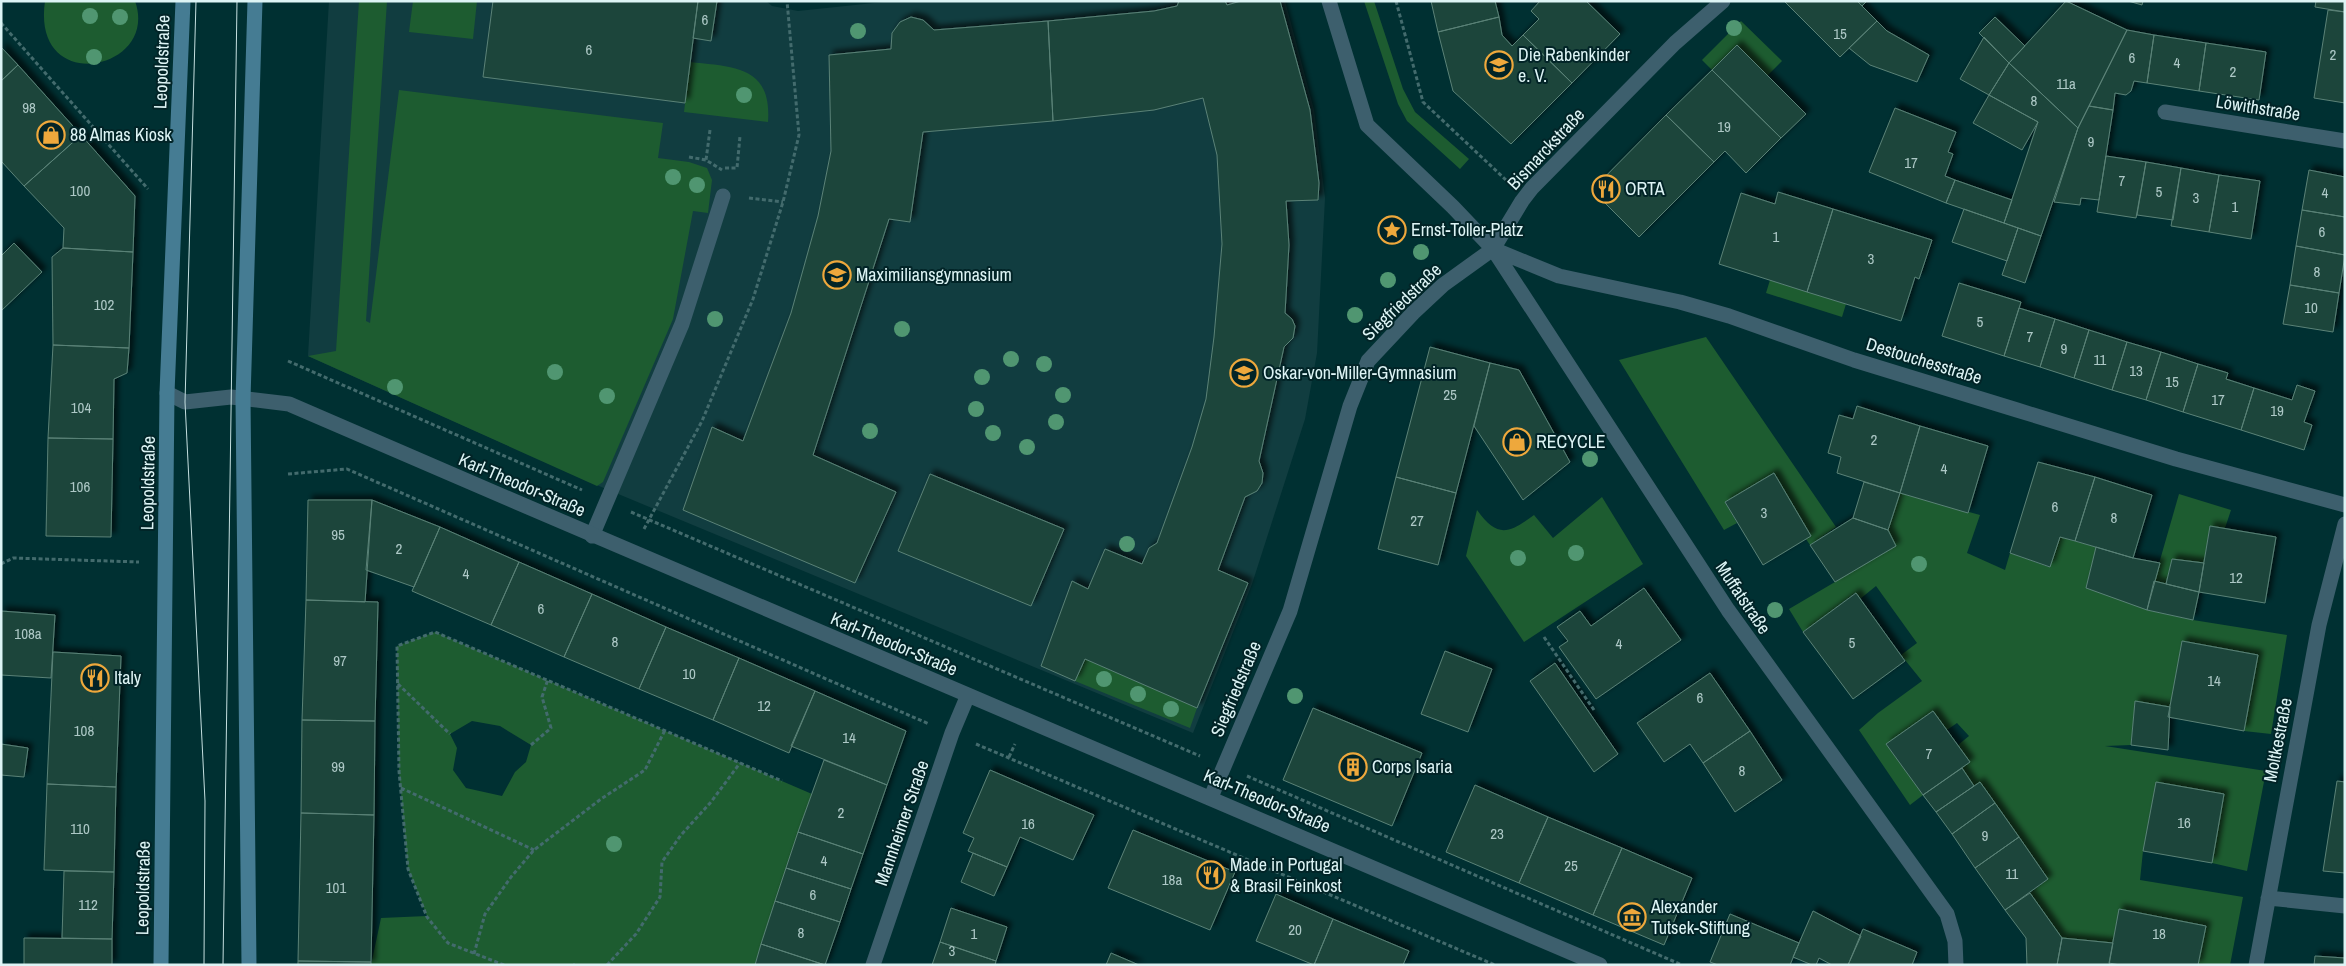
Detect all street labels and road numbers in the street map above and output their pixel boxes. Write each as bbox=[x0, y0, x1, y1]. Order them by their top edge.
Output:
street label: Leopoldstraße bbox=[147, 14, 176, 110]
street label: Löwithstraße bbox=[2214, 88, 2302, 127]
street label: Bismarckstraße bbox=[1501, 102, 1590, 195]
street label: Siegfriedstraße bbox=[1356, 257, 1447, 346]
street label: Destouchesstraße bbox=[1863, 331, 1985, 390]
street label: Leopoldstraße bbox=[134, 436, 161, 530]
street label: Karl-Theodor-Straße bbox=[455, 447, 589, 522]
street label: Muffatstraße bbox=[1710, 556, 1777, 639]
street label: Karl-Theodor-Straße bbox=[827, 606, 961, 681]
street label: Siegfriedstraße bbox=[1204, 637, 1267, 741]
street label: Moltkestraße bbox=[2257, 696, 2298, 784]
street label: Mannheimer Straße bbox=[868, 757, 935, 889]
street label: Karl-Theodor-Straße bbox=[1200, 763, 1334, 838]
street label: Leopoldstraße bbox=[129, 841, 156, 935]

